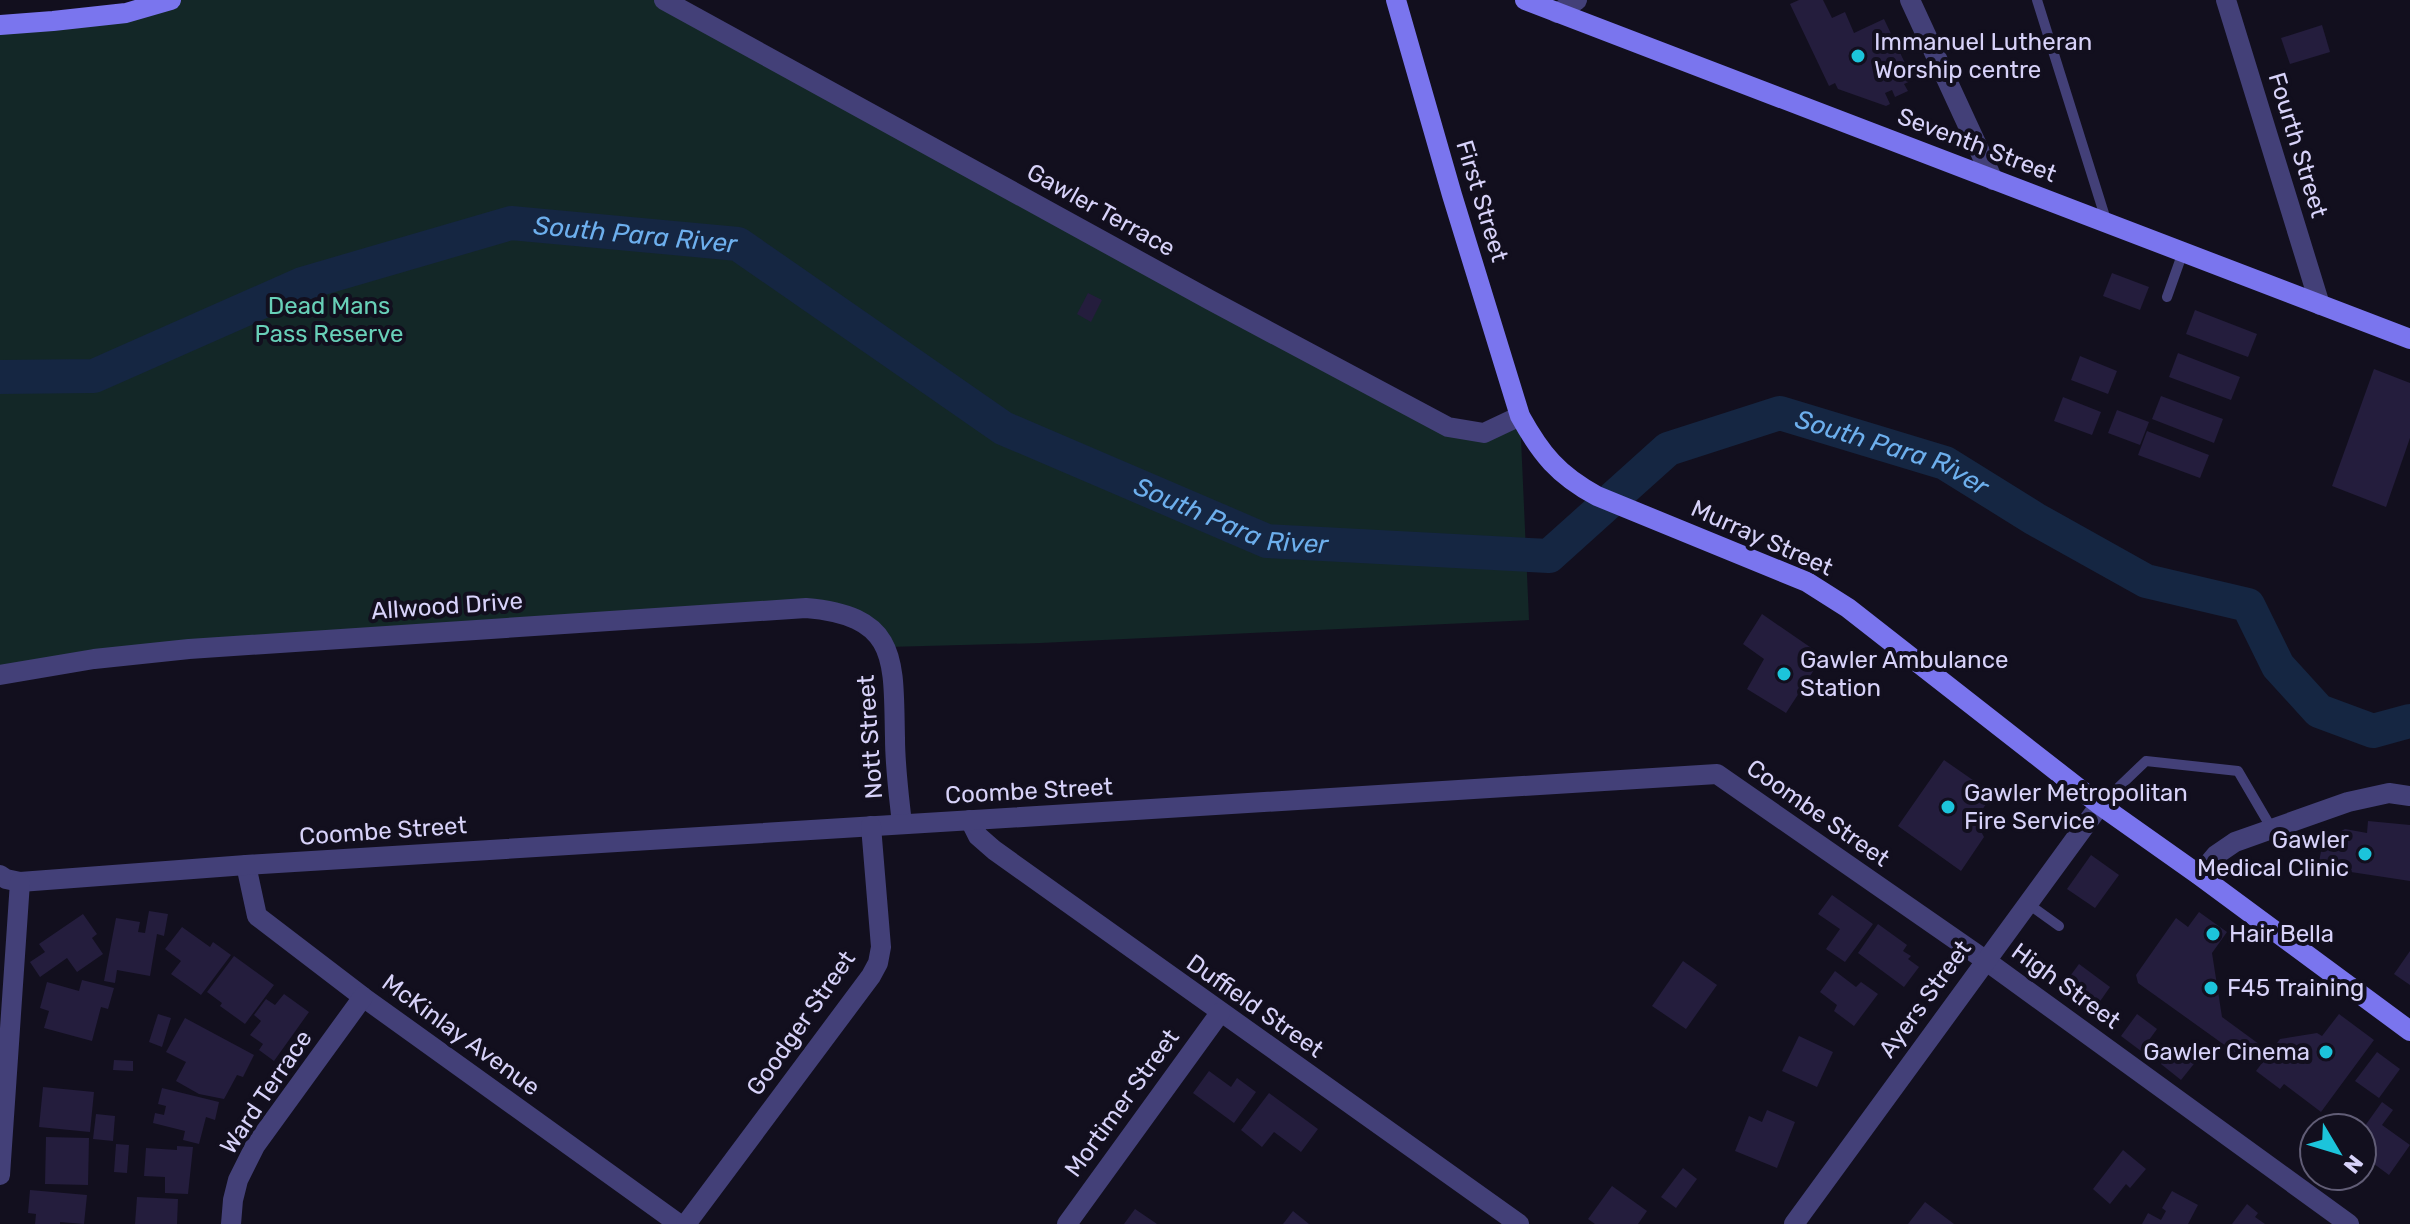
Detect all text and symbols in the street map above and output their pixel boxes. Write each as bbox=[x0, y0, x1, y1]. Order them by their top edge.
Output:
place label: Immanuel Lutheran Worship centre bbox=[1874, 28, 2092, 84]
marker: Immanuel Lutheran Worship centre bbox=[1849, 47, 1867, 65]
street label: Fourth Street bbox=[2263, 69, 2333, 221]
street label: Seventh Street bbox=[1894, 102, 2060, 188]
street label: First Street bbox=[1450, 137, 1514, 265]
street label: Gawler Terrace bbox=[1022, 158, 1180, 262]
water label: South Para River bbox=[532, 210, 739, 260]
park label: Dead Mans Pass Reserve bbox=[255, 292, 403, 348]
water label: South Para River bbox=[1791, 404, 1995, 503]
water label: South Para River bbox=[1129, 471, 1330, 560]
street label: Murray Street bbox=[1687, 494, 1837, 582]
street label: Allwood Drive bbox=[370, 587, 524, 625]
place label: Gawler Ambulance Station bbox=[1800, 646, 2008, 702]
marker: Gawler Ambulance Station bbox=[1775, 665, 1793, 683]
street label: Nott Street bbox=[852, 674, 888, 800]
street label: Coombe Street bbox=[1741, 753, 1895, 873]
street label: Coombe Street bbox=[944, 773, 1114, 809]
place label: Gawler Metropolitan Fire Service bbox=[1964, 779, 2188, 835]
marker: Gawler Metropolitan Fire Service bbox=[1939, 798, 1957, 816]
street label: Coombe Street bbox=[298, 811, 468, 851]
place label: Gawler Medical Clinic bbox=[2197, 826, 2349, 882]
marker: Gawler Medical Clinic bbox=[2356, 845, 2374, 863]
place label: Hair Bella bbox=[2229, 920, 2334, 948]
marker: Hair Bella bbox=[2204, 925, 2222, 943]
street label: Ayers Street bbox=[1873, 935, 1977, 1063]
street label: High Street bbox=[2006, 937, 2126, 1035]
street label: Goodger Street bbox=[741, 945, 861, 1101]
street label: Duffield Street bbox=[1181, 949, 1329, 1063]
street label: McKinlay Avenue bbox=[377, 968, 545, 1102]
place label: F45 Training bbox=[2227, 974, 2364, 1002]
marker: F45 Training bbox=[2202, 979, 2220, 997]
street label: Mortimer Street bbox=[1059, 1024, 1185, 1182]
street label: Ward Terrace bbox=[214, 1025, 318, 1159]
place label: Gawler Cinema bbox=[2143, 1038, 2310, 1066]
marker: Gawler Cinema bbox=[2317, 1043, 2335, 1061]
north arrow bbox=[2298, 1112, 2378, 1192]
text: N bbox=[2338, 1149, 2369, 1179]

